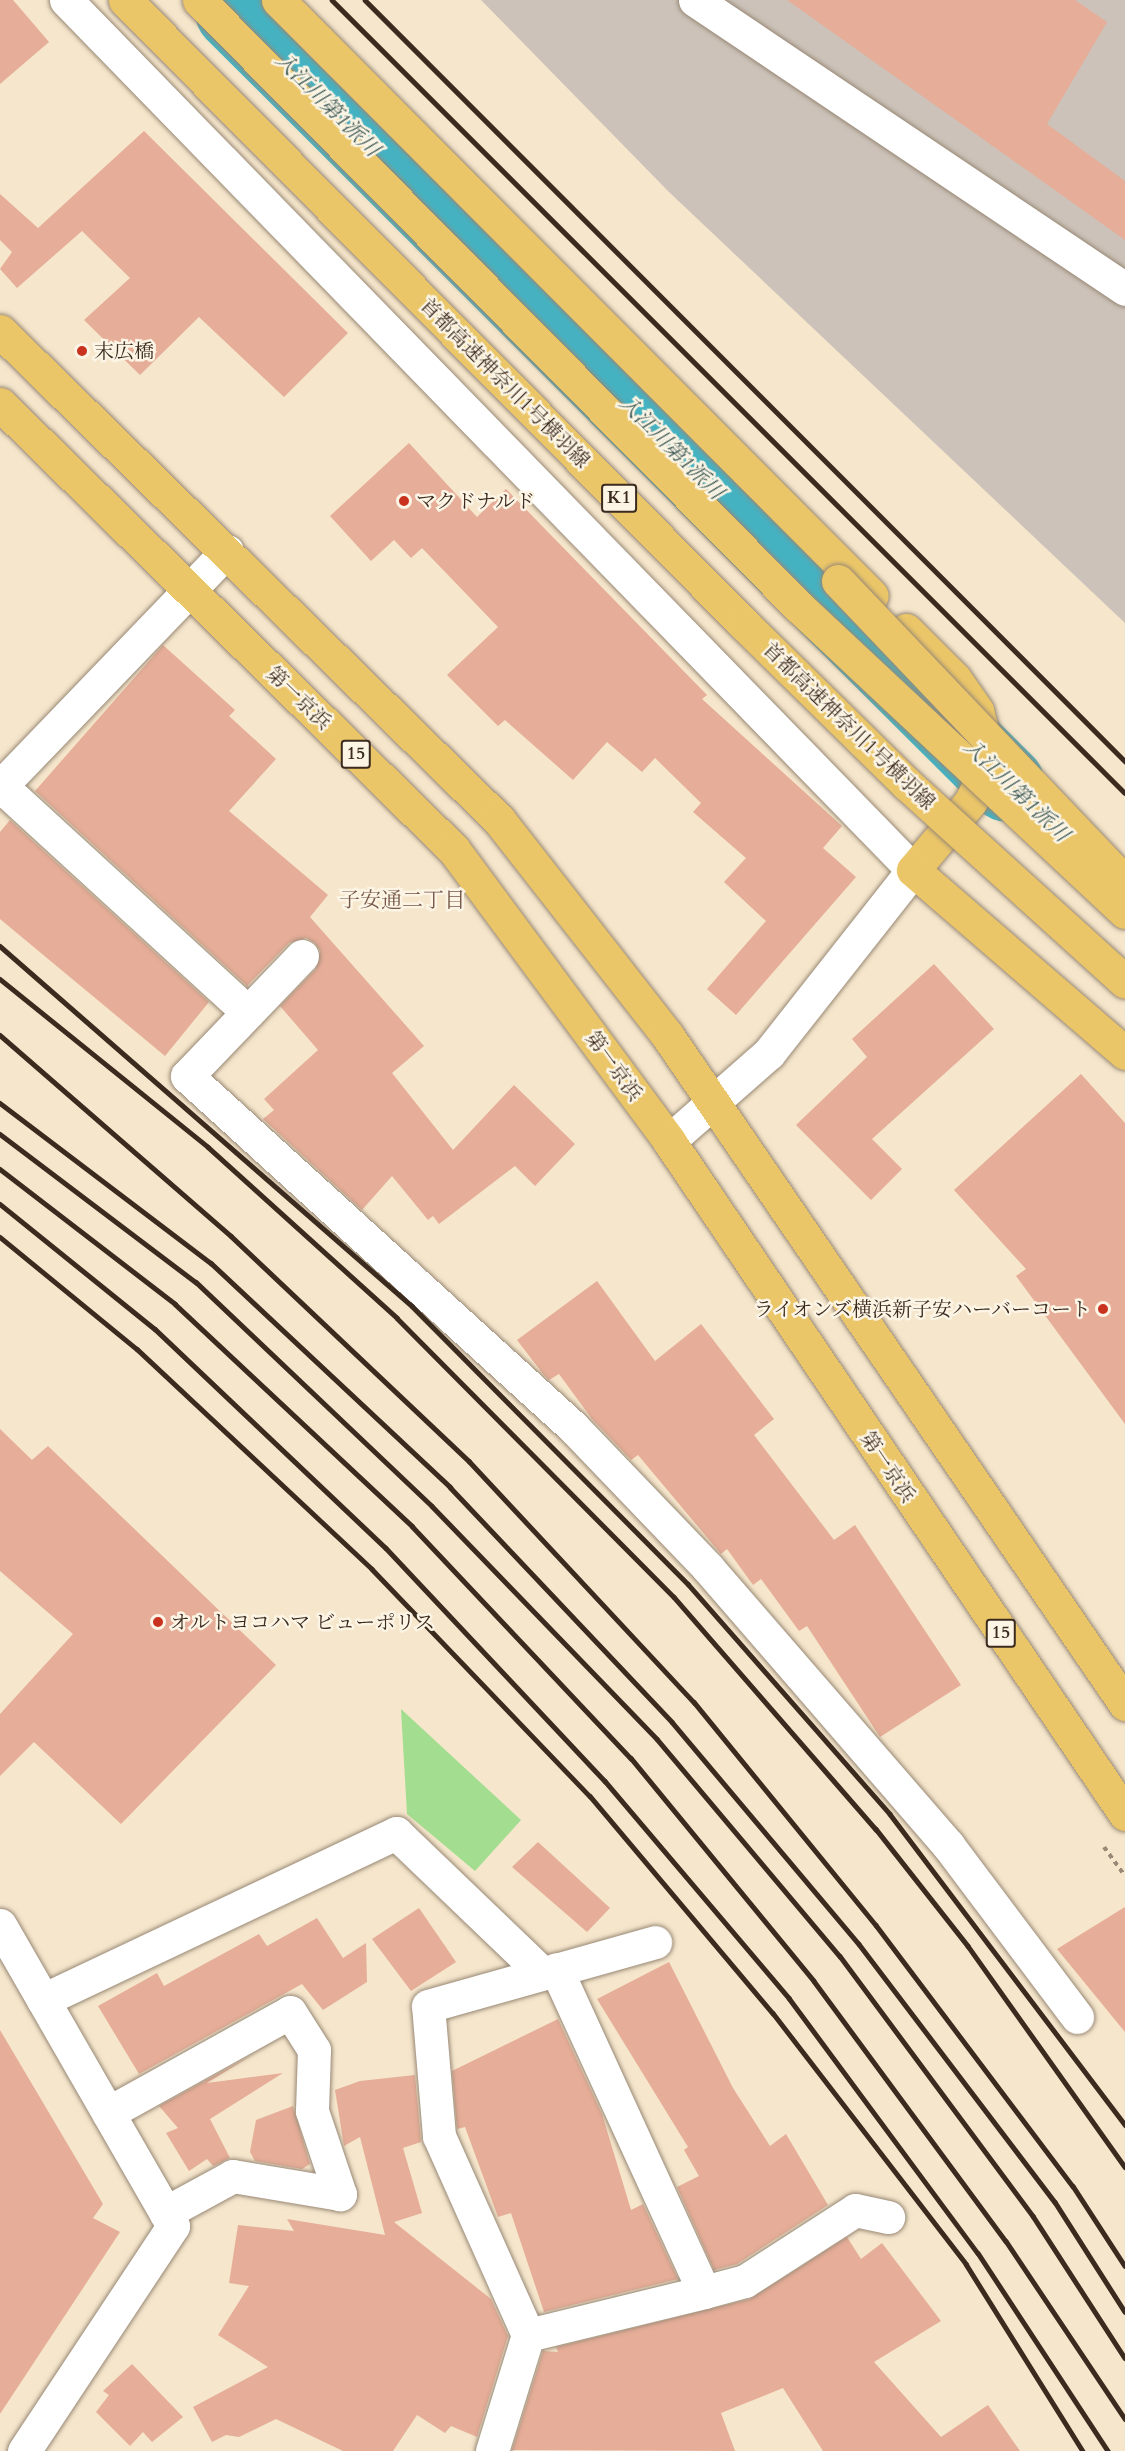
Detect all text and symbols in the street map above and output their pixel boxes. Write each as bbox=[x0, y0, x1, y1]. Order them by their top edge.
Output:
water label: 入江川第1派川 bbox=[270, 48, 384, 162]
street label: 首都高速神奈川1号横羽線 bbox=[415, 293, 595, 473]
place label: 末広橋 bbox=[94, 339, 154, 363]
marker: 末広橋 bbox=[75, 344, 89, 358]
water label: 入江川第1派川 bbox=[614, 391, 728, 505]
road number: K1 bbox=[601, 483, 637, 513]
place label: マクドナルド bbox=[416, 489, 536, 513]
marker: マクドナルド bbox=[397, 494, 411, 508]
street label: 首都高速神奈川1号横羽線 bbox=[758, 637, 940, 815]
street label: 第一京浜 bbox=[262, 662, 336, 734]
water label: 入江川第1派川 bbox=[958, 734, 1074, 848]
road number: 15 bbox=[340, 739, 372, 769]
district label: 子安通二丁目 bbox=[339, 888, 465, 914]
street label: 第一京浜 bbox=[581, 1027, 647, 1105]
place label: ライオンズ横浜新子安ハーバーコート bbox=[751, 1297, 1091, 1321]
marker: ライオンズ横浜新子安ハーバーコート bbox=[1096, 1302, 1110, 1316]
street label: 第一京浜 bbox=[856, 1427, 920, 1507]
place label: オルトヨコハマ ビューポリス bbox=[170, 1610, 435, 1634]
marker: オルトヨコハマ ビューポリス bbox=[151, 1615, 165, 1629]
road number: 15 bbox=[984, 1618, 1018, 1648]

